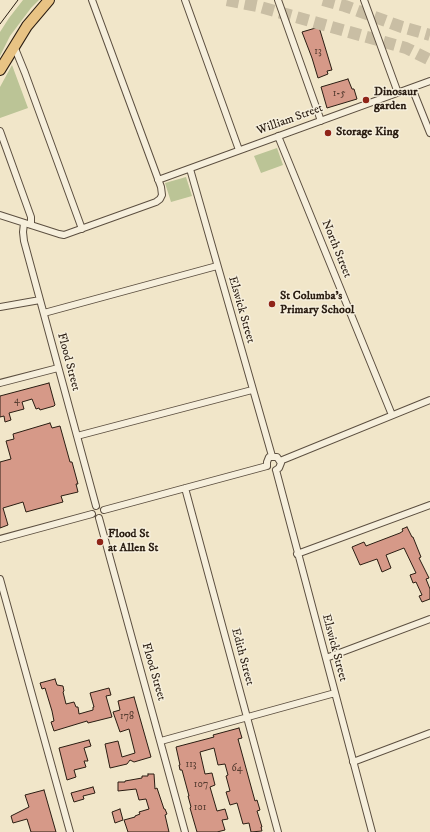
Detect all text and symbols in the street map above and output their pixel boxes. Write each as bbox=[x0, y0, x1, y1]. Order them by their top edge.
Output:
house number: 13 bbox=[314, 46, 322, 58]
place label: Dinosaur garden bbox=[374, 86, 417, 114]
house number: 1-5 bbox=[333, 88, 345, 100]
marker: Dinosaur garden bbox=[361, 95, 371, 105]
street label: William Street bbox=[255, 101, 325, 139]
place label: Storage King bbox=[336, 126, 399, 140]
marker: Storage King bbox=[323, 128, 333, 138]
street label: North Street bbox=[318, 218, 354, 280]
street label: Elswick Street bbox=[225, 275, 257, 345]
place label: St Columba's Primary School bbox=[280, 290, 354, 318]
marker: St Columba's Primary School bbox=[267, 299, 277, 309]
street label: Flood Street bbox=[53, 331, 83, 393]
house number: 4 bbox=[14, 395, 20, 407]
place label: Flood St at Allen St bbox=[108, 528, 158, 556]
marker: Flood St at Allen St bbox=[95, 537, 105, 547]
street label: Elswick Street bbox=[318, 613, 350, 683]
street label: Edith Street bbox=[227, 627, 257, 687]
street label: Flood Street bbox=[138, 641, 168, 703]
house number: 178 bbox=[120, 711, 134, 723]
house number: 113 bbox=[185, 759, 197, 771]
house number: 64 bbox=[232, 763, 242, 775]
house number: 107 bbox=[194, 779, 208, 791]
house number: 101 bbox=[194, 802, 206, 814]

